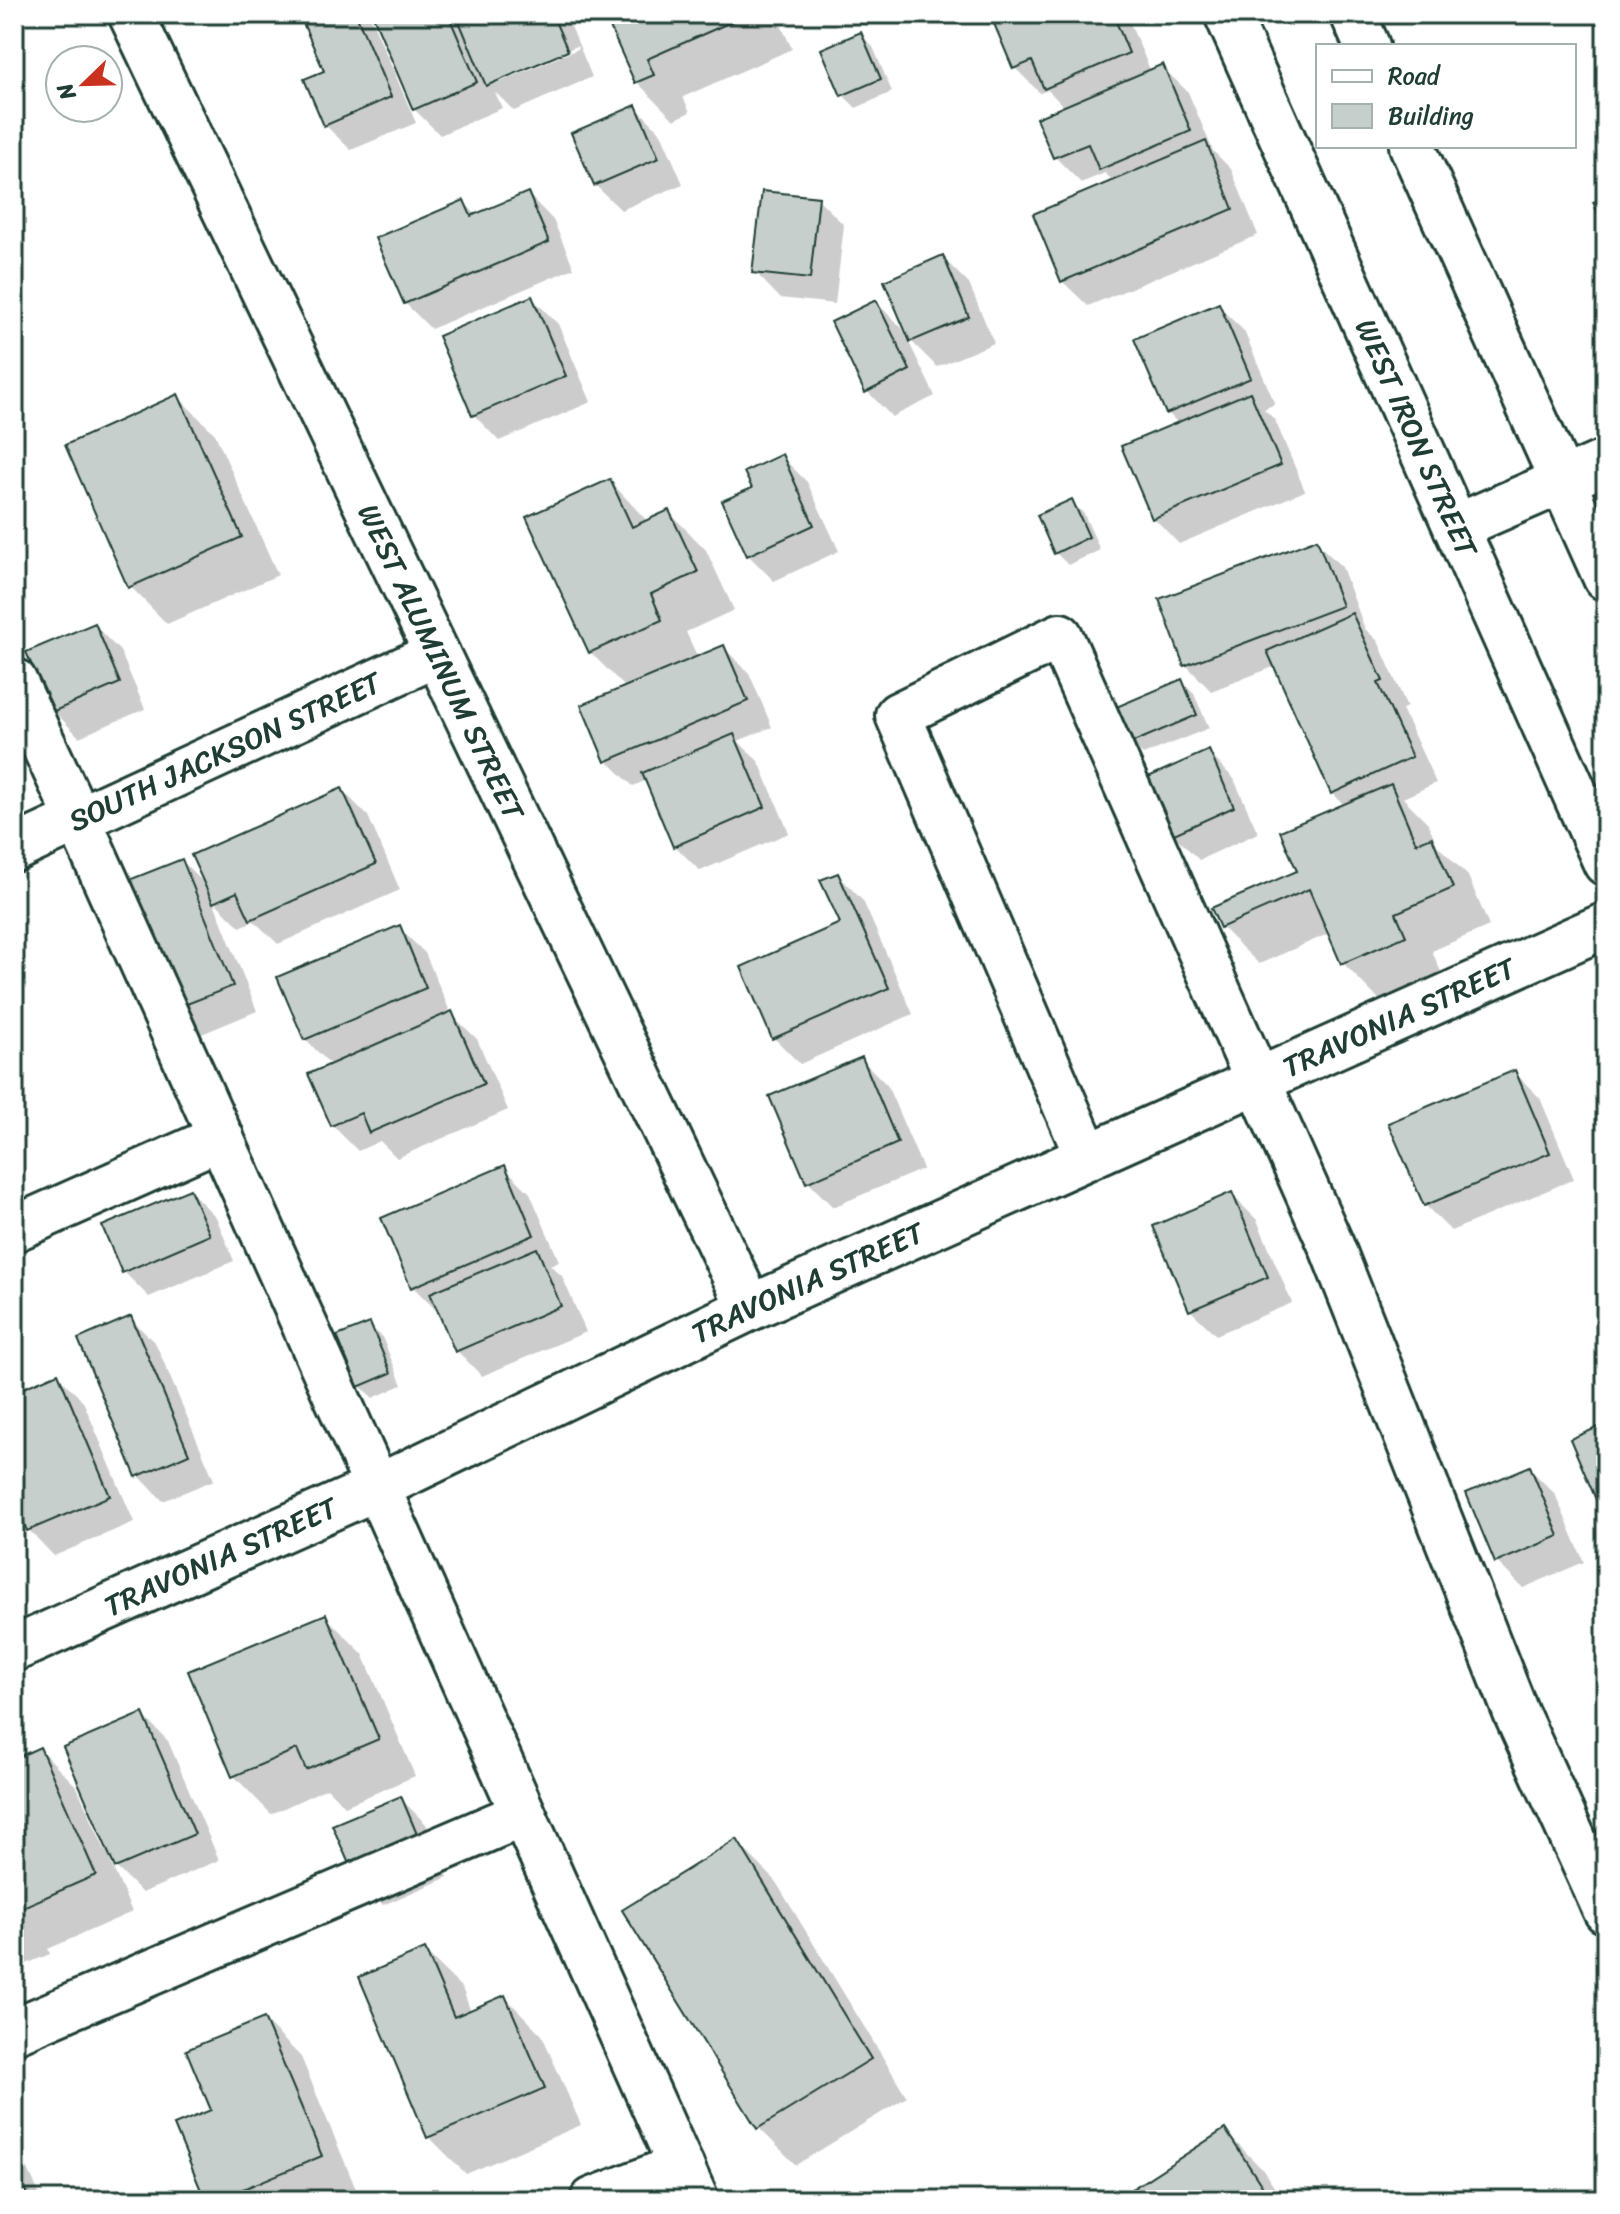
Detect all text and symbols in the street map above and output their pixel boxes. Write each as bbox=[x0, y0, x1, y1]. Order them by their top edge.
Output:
north arrow bbox=[44, 44, 124, 124]
legend bbox=[1316, 44, 1576, 148]
text: Road bbox=[1388, 55, 1442, 97]
text: N bbox=[45, 76, 87, 107]
text: Building bbox=[1388, 95, 1474, 137]
street label: WEST IRON STREET bbox=[1339, 310, 1494, 568]
street label: WEST ALUMINUM STREET bbox=[342, 494, 541, 831]
street label: SOUTH JACKSON STREET bbox=[59, 655, 392, 847]
street label: TRAVONIA STREET bbox=[1273, 941, 1526, 1094]
street label: TRAVONIA STREET bbox=[682, 1206, 935, 1359]
street label: TRAVONIA STREET bbox=[95, 1481, 348, 1633]

